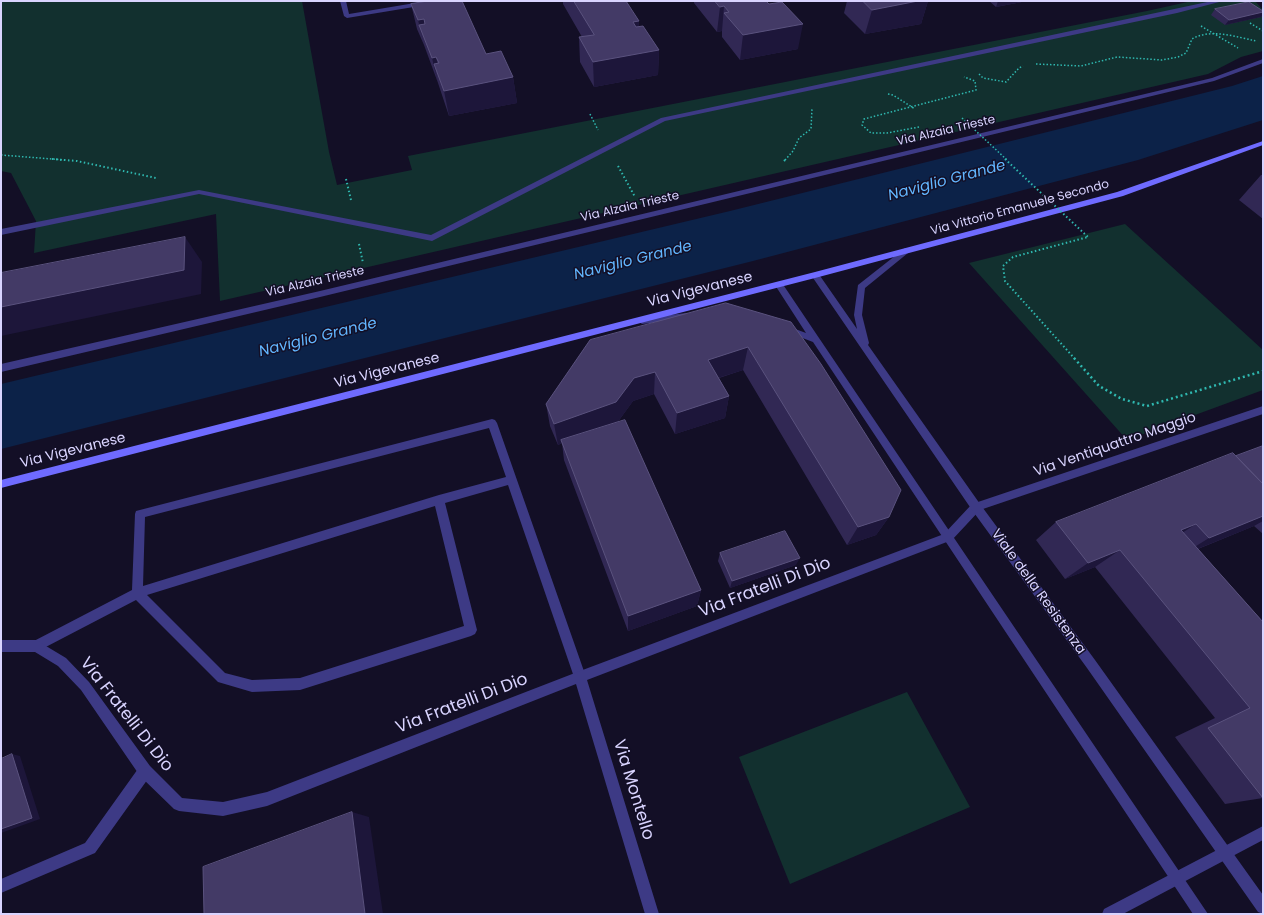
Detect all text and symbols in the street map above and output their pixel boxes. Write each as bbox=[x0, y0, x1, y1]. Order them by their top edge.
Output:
street label: Via Alzaia Trieste bbox=[895, 113, 997, 149]
water label: Naviglio Grande bbox=[886, 157, 1008, 205]
street label: Via Vittorio Emanuele Secondo bbox=[929, 177, 1111, 239]
street label: Via Alzaia Trieste bbox=[579, 189, 681, 225]
water label: Naviglio Grande bbox=[572, 238, 694, 284]
street label: Via Alzaia Trieste bbox=[264, 264, 366, 300]
street label: Via Vigevanese bbox=[646, 269, 754, 311]
water label: Naviglio Grande bbox=[257, 315, 379, 361]
street label: Via Vigevanese bbox=[333, 350, 441, 392]
street label: Via Ventiquattro Maggio bbox=[1032, 409, 1198, 481]
street label: Via Vigevanese bbox=[19, 430, 127, 472]
street label: Viale della Resistenza bbox=[987, 526, 1089, 658]
street label: Via Fratelli Di Dio bbox=[696, 553, 834, 623]
street label: Via Fratelli Di Dio bbox=[75, 654, 177, 776]
street label: Via Fratelli Di Dio bbox=[393, 669, 531, 739]
street label: Via Montello bbox=[608, 737, 658, 843]

